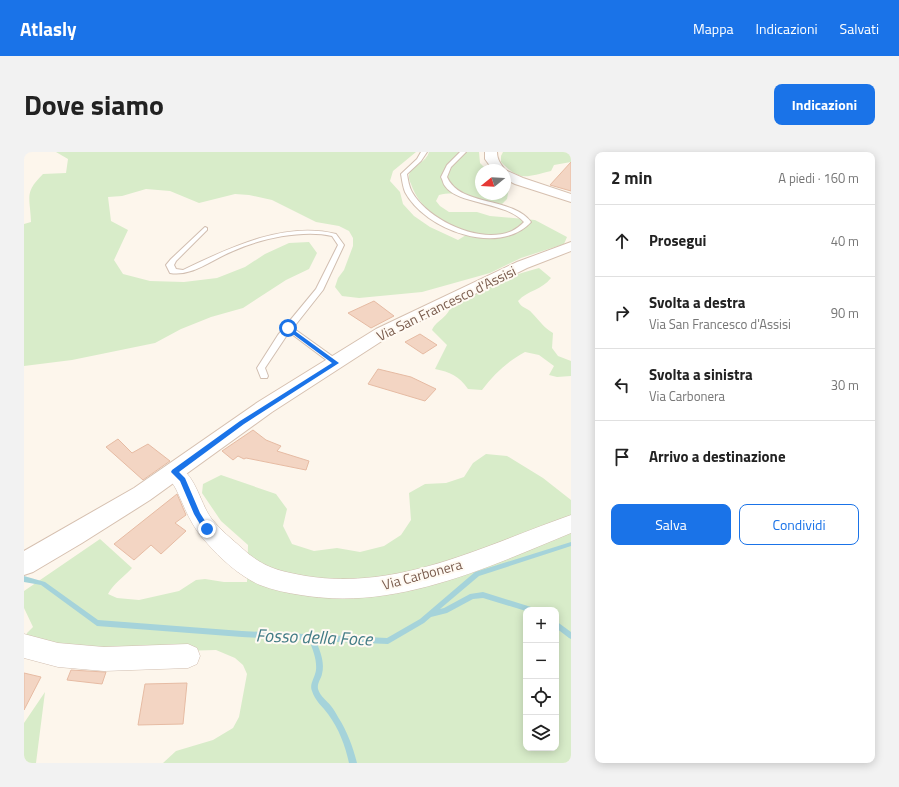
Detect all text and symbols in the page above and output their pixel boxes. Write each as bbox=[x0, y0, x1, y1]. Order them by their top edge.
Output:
text: Atlasly bbox=[20, 14, 77, 43]
text: Mappa bbox=[693, 18, 734, 39]
text: Indicazioni bbox=[756, 18, 818, 39]
text: Salvati bbox=[840, 18, 879, 39]
text: Dove siamo bbox=[24, 83, 164, 126]
button: Indicazioni bbox=[774, 84, 875, 125]
north arrow bbox=[475, 164, 511, 200]
text: 2 min bbox=[611, 165, 652, 191]
text: A piedi · 160 m bbox=[778, 168, 859, 188]
text: Prosegui bbox=[649, 229, 706, 252]
icon: ahead bbox=[611, 230, 633, 252]
text: 40 m bbox=[831, 231, 859, 251]
street label: Via San Francesco d'Assisi bbox=[373, 260, 519, 346]
text: Svolta a destra bbox=[649, 291, 746, 314]
icon: right bbox=[611, 302, 633, 324]
text: 90 m bbox=[831, 303, 859, 323]
text: Via San Francesco d'Assisi bbox=[649, 314, 791, 334]
route start bbox=[279, 319, 297, 337]
text: Svolta a sinistra bbox=[649, 363, 753, 386]
icon: left bbox=[611, 374, 633, 396]
text: 30 m bbox=[831, 375, 859, 395]
text: Via Carbonera bbox=[649, 386, 725, 406]
text: Arrivo a destinazione bbox=[649, 445, 786, 468]
icon: arrive bbox=[611, 446, 633, 468]
button: Salva bbox=[611, 504, 731, 545]
button: Condividi bbox=[739, 504, 859, 545]
route end bbox=[198, 520, 216, 538]
street label: Via Carbonera bbox=[380, 553, 464, 595]
map controls bbox=[523, 607, 559, 751]
button: + bbox=[523, 607, 559, 643]
water label: Fosso della Foce bbox=[255, 621, 374, 653]
button: − bbox=[523, 643, 559, 679]
button: locate bbox=[523, 679, 559, 715]
button: layers bbox=[523, 715, 559, 751]

